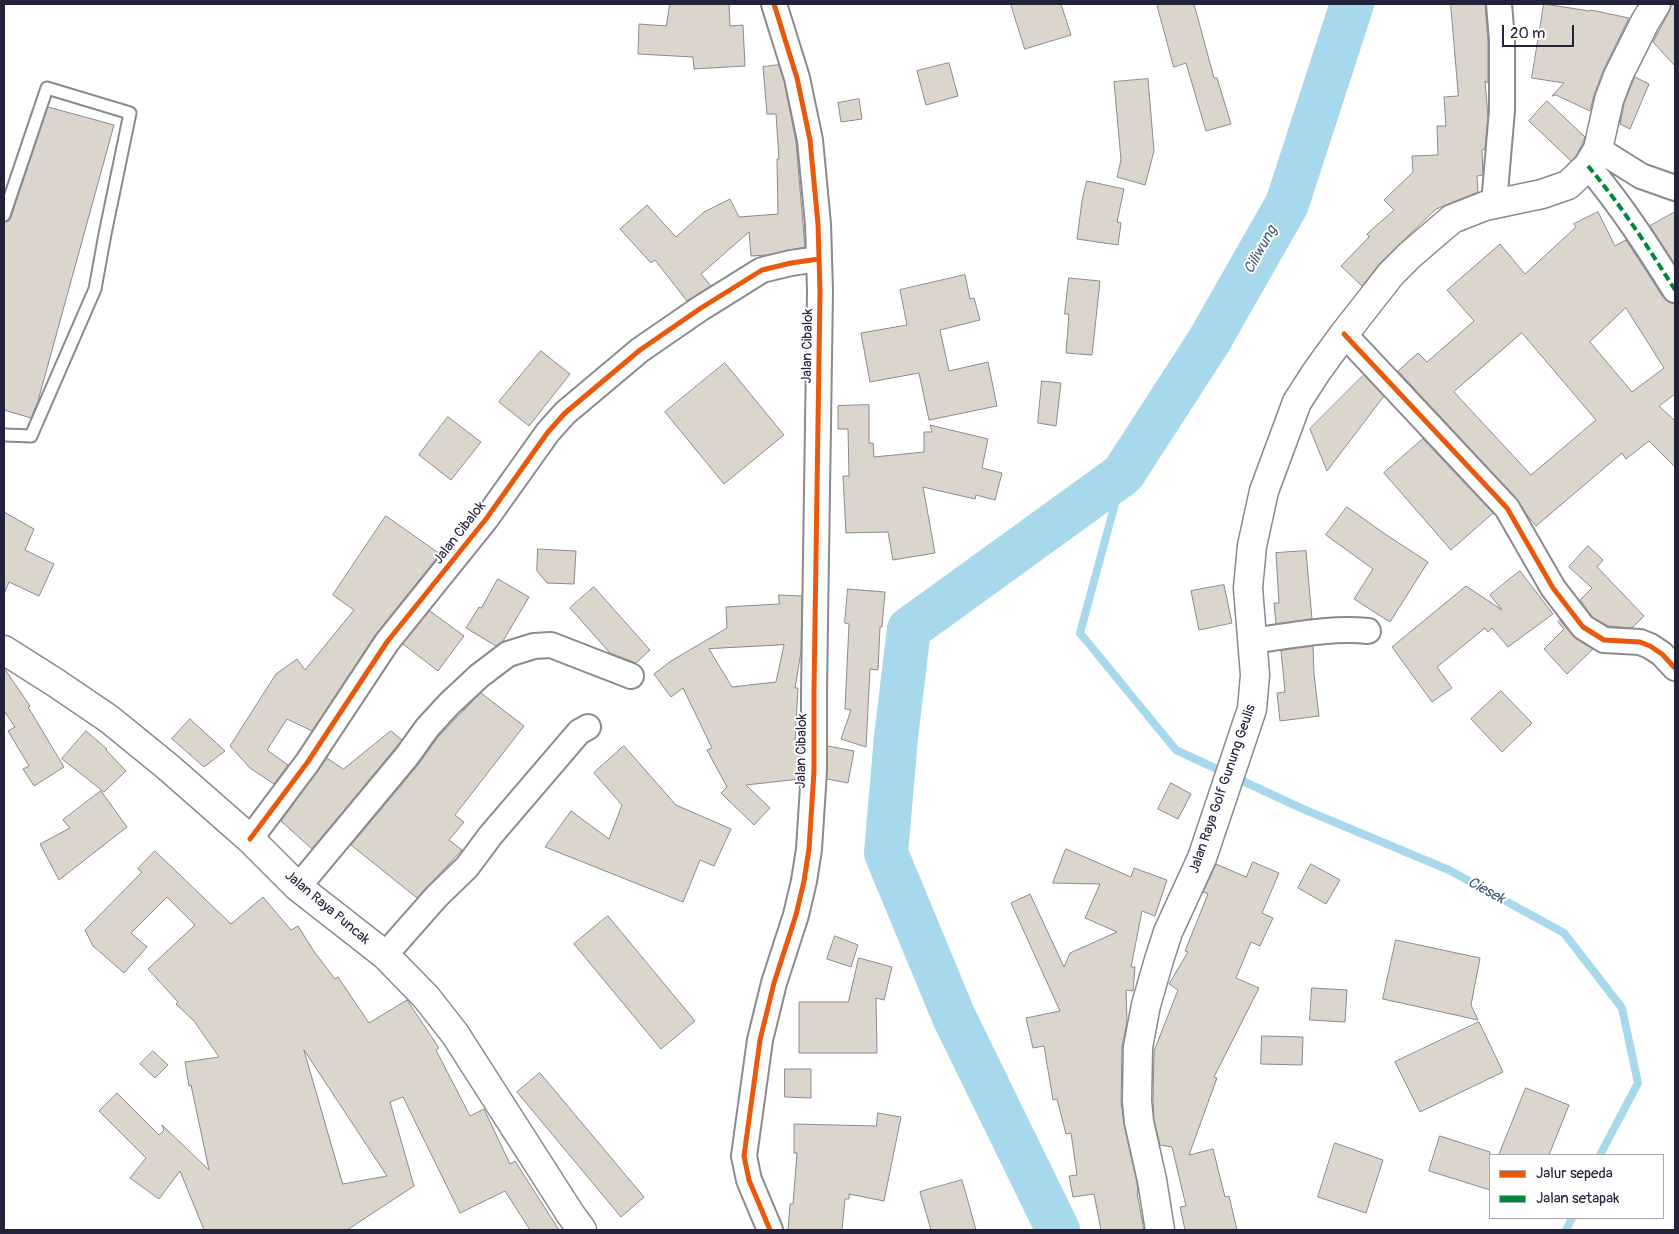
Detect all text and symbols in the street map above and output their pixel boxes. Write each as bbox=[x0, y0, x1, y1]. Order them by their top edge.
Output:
scale bar bbox=[1504, 15, 1576, 47]
text: 20 m bbox=[1510, 24, 1545, 43]
water label: Ciliwung bbox=[1241, 223, 1281, 277]
street label: Jalan Cibalok bbox=[799, 308, 817, 384]
street label: Jalan Cibalok bbox=[430, 498, 490, 568]
street label: Jalan Raya Golf Gunung Geulis bbox=[1186, 702, 1260, 876]
street label: Jalan Cibalok bbox=[793, 713, 811, 789]
street label: Jalan Raya Puncak bbox=[281, 868, 373, 948]
water label: Ciesek bbox=[1464, 874, 1508, 908]
legend bbox=[1489, 1154, 1664, 1219]
text: Jalur sepeda bbox=[1536, 1164, 1613, 1183]
text: Jalan setapak bbox=[1536, 1189, 1619, 1208]

